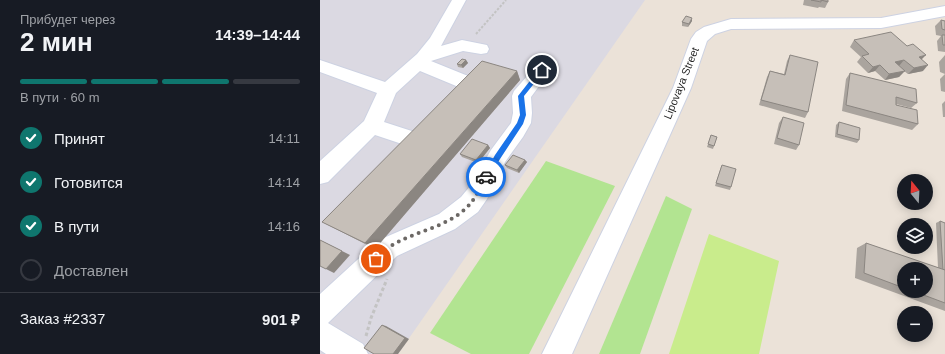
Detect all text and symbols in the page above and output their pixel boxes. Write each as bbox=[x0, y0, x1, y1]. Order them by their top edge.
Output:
text: Прибудет через bbox=[20, 12, 115, 27]
text: 14:39–14:44 bbox=[215, 26, 300, 43]
text: 2 мин bbox=[20, 27, 93, 57]
street label: Lipovaya Street bbox=[661, 45, 701, 121]
pin bbox=[525, 53, 559, 87]
icon: home bbox=[531, 59, 553, 81]
text: В пути · 60 m bbox=[20, 90, 100, 105]
icon: check bbox=[20, 127, 42, 149]
text: Принят bbox=[54, 130, 105, 147]
text: 14:11 bbox=[268, 131, 300, 146]
courier bbox=[466, 157, 506, 197]
icon: car bbox=[475, 166, 497, 188]
icon: check bbox=[20, 171, 42, 193]
text: Готовится bbox=[54, 174, 123, 191]
north arrow bbox=[897, 174, 933, 210]
map controls bbox=[897, 174, 933, 342]
text: 14:14 bbox=[267, 175, 300, 190]
icon: check bbox=[20, 215, 42, 237]
text: В пути bbox=[54, 218, 99, 235]
button: layers bbox=[897, 218, 933, 254]
text: 14:16 bbox=[267, 219, 300, 234]
pin bbox=[359, 242, 393, 276]
icon: bag bbox=[365, 248, 387, 270]
text: Доставлен bbox=[54, 262, 128, 279]
button: + bbox=[897, 262, 933, 298]
button: − bbox=[897, 306, 933, 342]
text: Заказ #2337 bbox=[20, 310, 105, 327]
text: 901 ₽ bbox=[262, 311, 300, 328]

